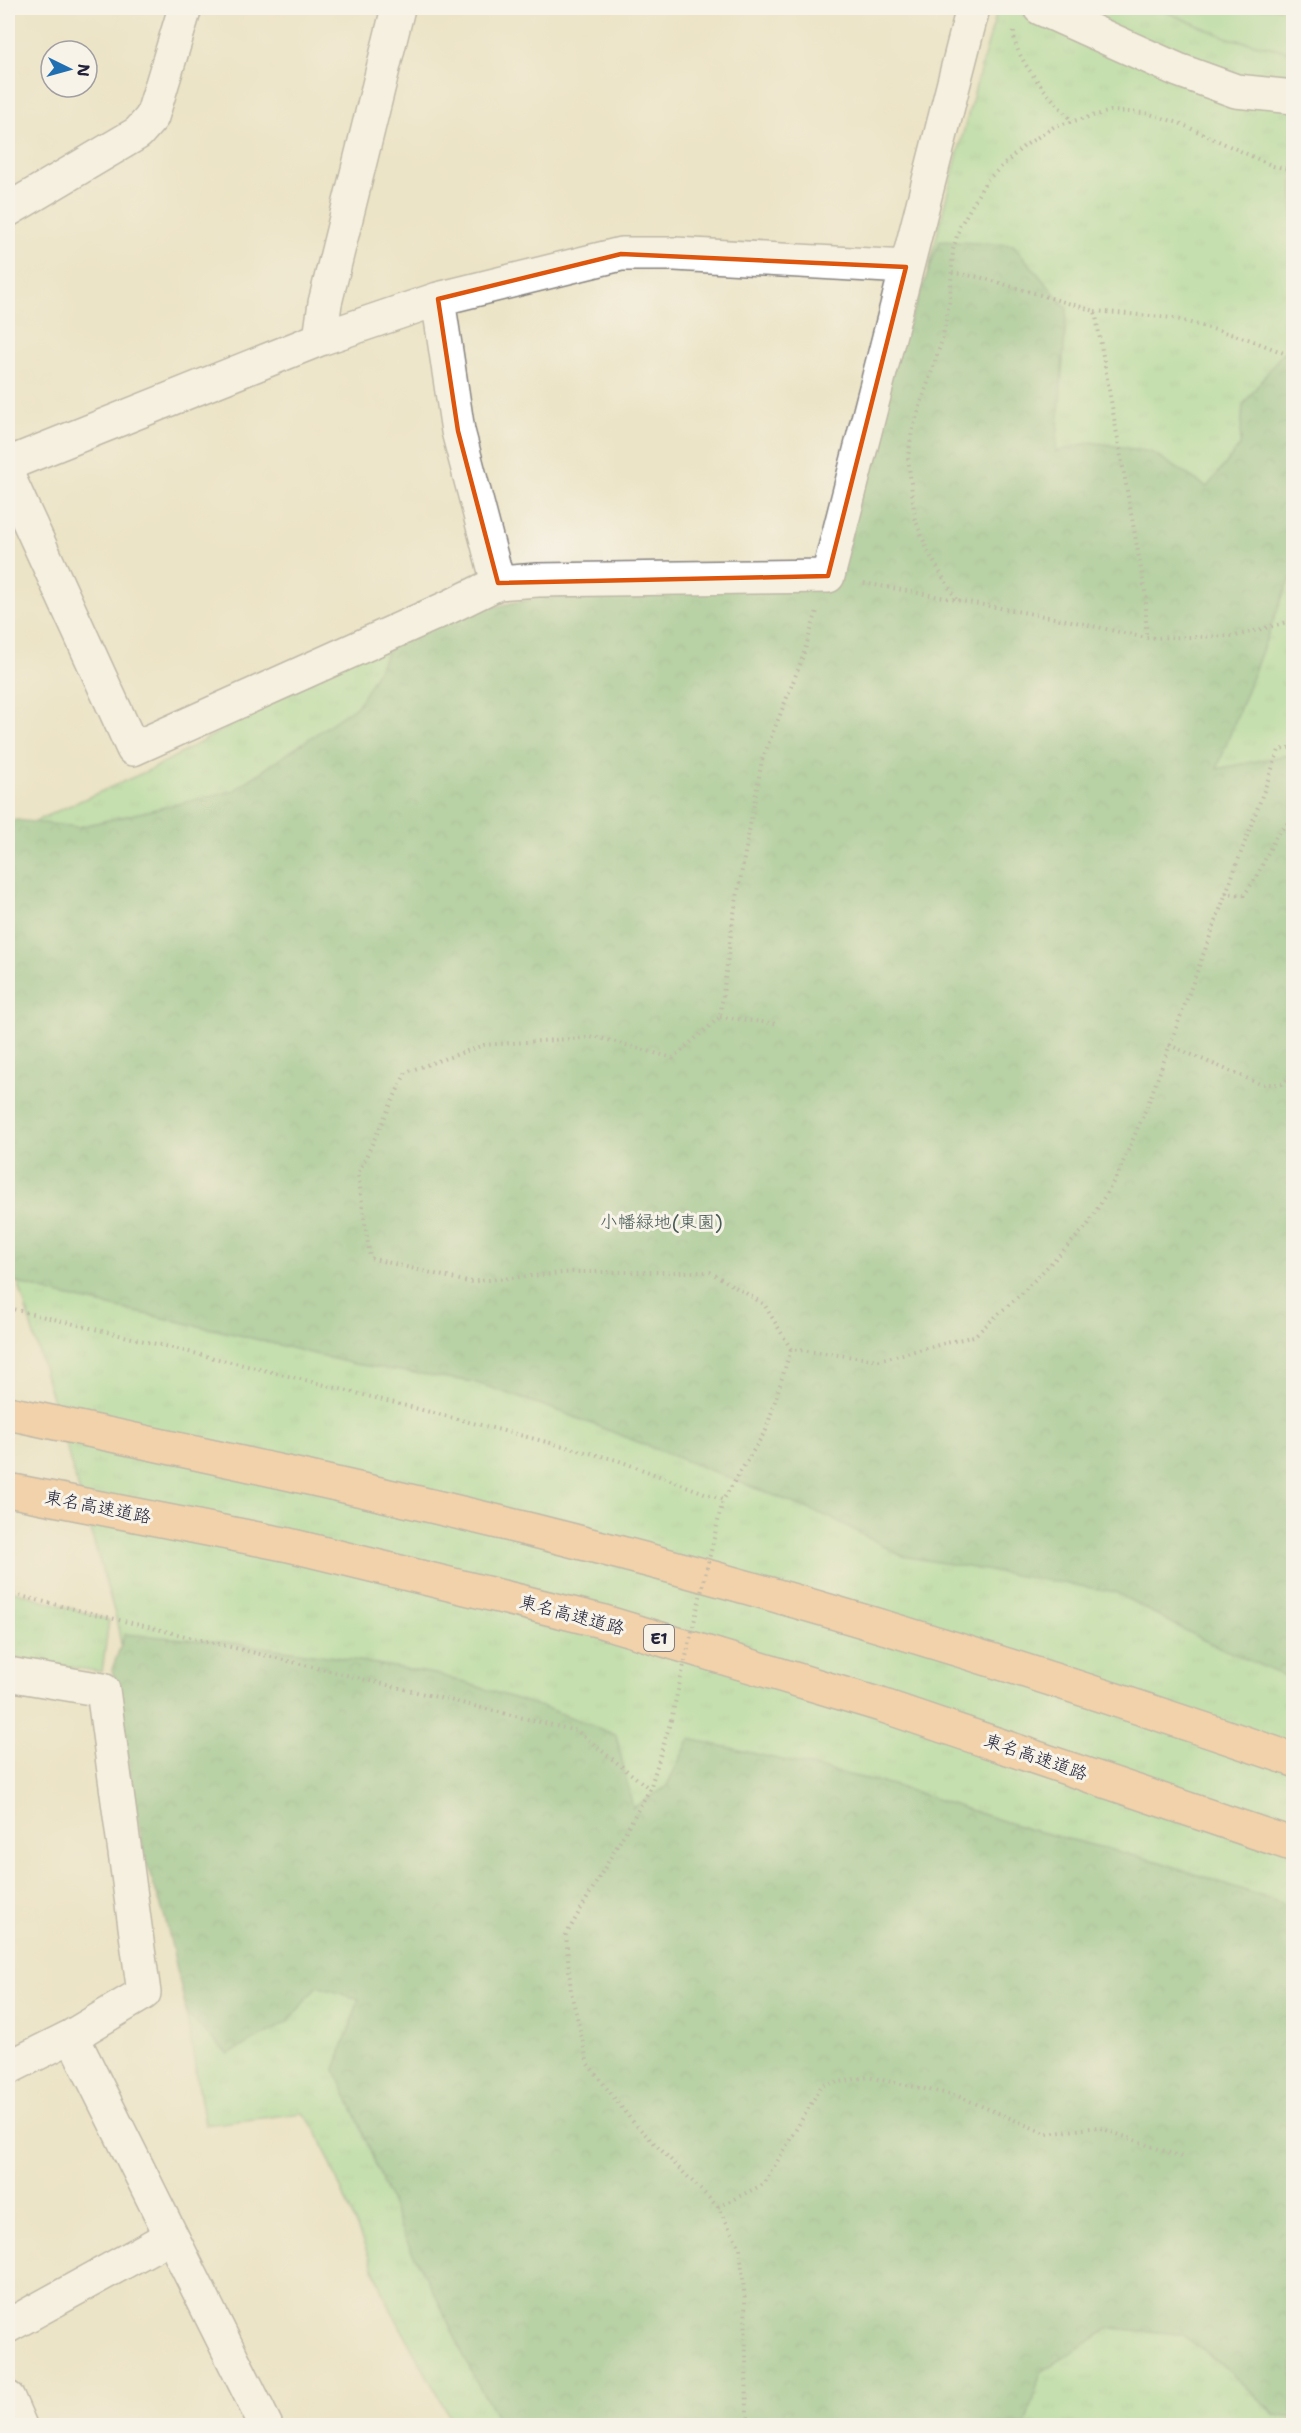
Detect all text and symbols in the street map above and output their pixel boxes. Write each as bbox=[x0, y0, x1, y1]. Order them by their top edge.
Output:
north arrow bbox=[39, 39, 99, 99]
text: N bbox=[72, 63, 94, 77]
park label: 小幡緑地(東園) bbox=[599, 1210, 723, 1234]
street label: 東名高速道路 bbox=[43, 1485, 153, 1529]
street label: 東名高速道路 bbox=[517, 1589, 627, 1641]
road number: E1 bbox=[644, 1625, 674, 1651]
street label: 東名高速道路 bbox=[981, 1728, 1091, 1786]

